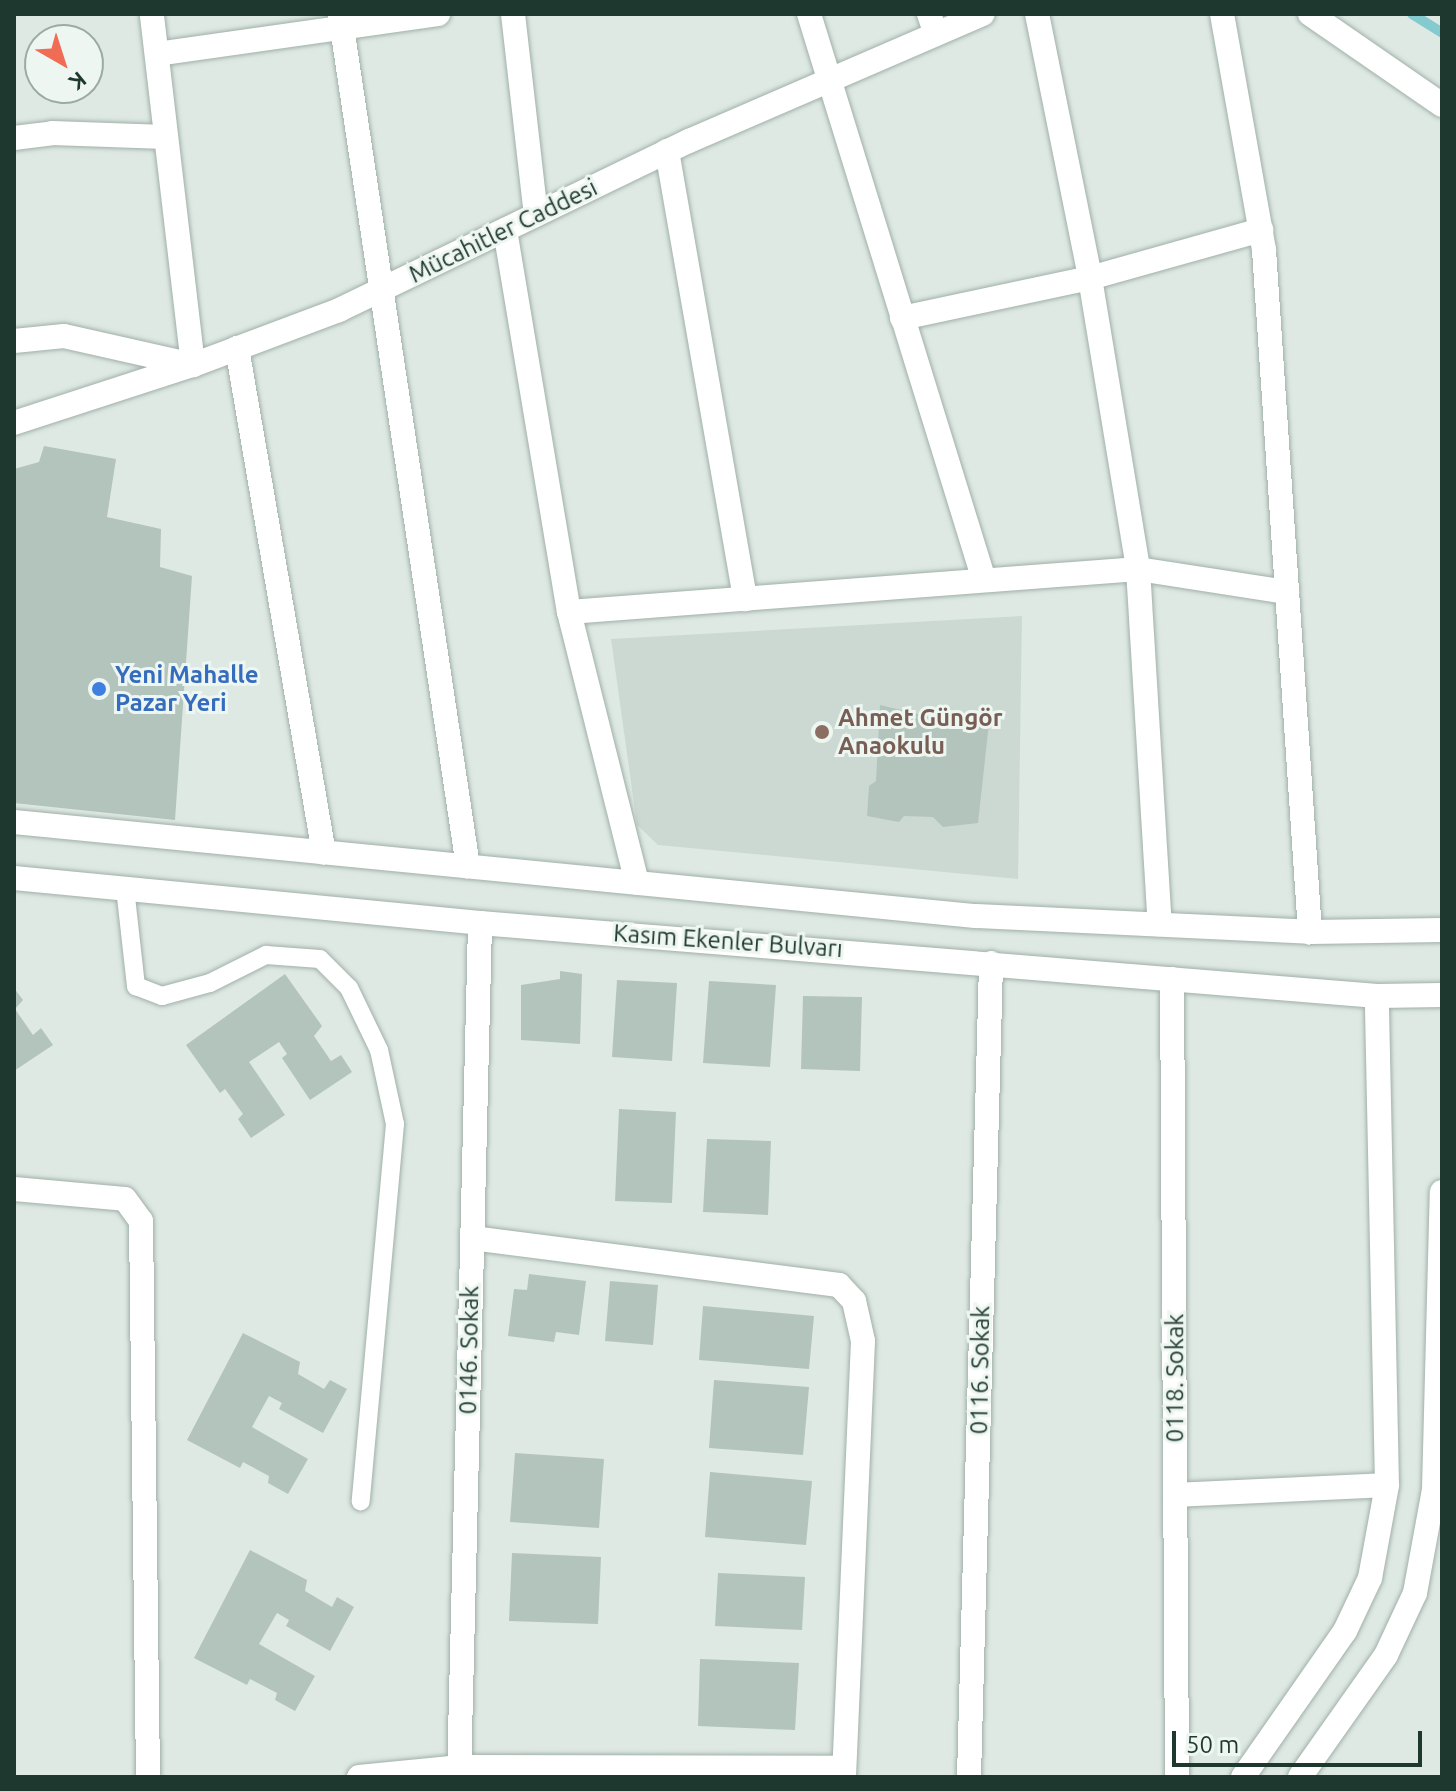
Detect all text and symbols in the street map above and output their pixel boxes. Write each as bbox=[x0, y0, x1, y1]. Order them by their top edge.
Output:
north arrow bbox=[24, 24, 104, 104]
text: K bbox=[65, 67, 92, 96]
street label: Mücahitler Caddesi bbox=[404, 173, 602, 289]
place label: Yeni Mahalle Pazar Yeri bbox=[115, 661, 259, 717]
marker: Yeni Mahalle Pazar Yeri bbox=[90, 680, 108, 698]
place label: Ahmet Güngör Anaokulu bbox=[838, 704, 1003, 760]
marker: Ahmet Güngör Anaokulu bbox=[813, 723, 831, 741]
street label: Kasım Ekenler Bulvarı bbox=[612, 919, 844, 963]
street label: 0146. Sokak bbox=[453, 1285, 485, 1415]
street label: 0116. Sokak bbox=[964, 1305, 996, 1435]
street label: 0118. Sokak bbox=[1161, 1314, 1189, 1442]
scale bar bbox=[1176, 1715, 1426, 1765]
text: 50 m bbox=[1186, 1731, 1239, 1758]

